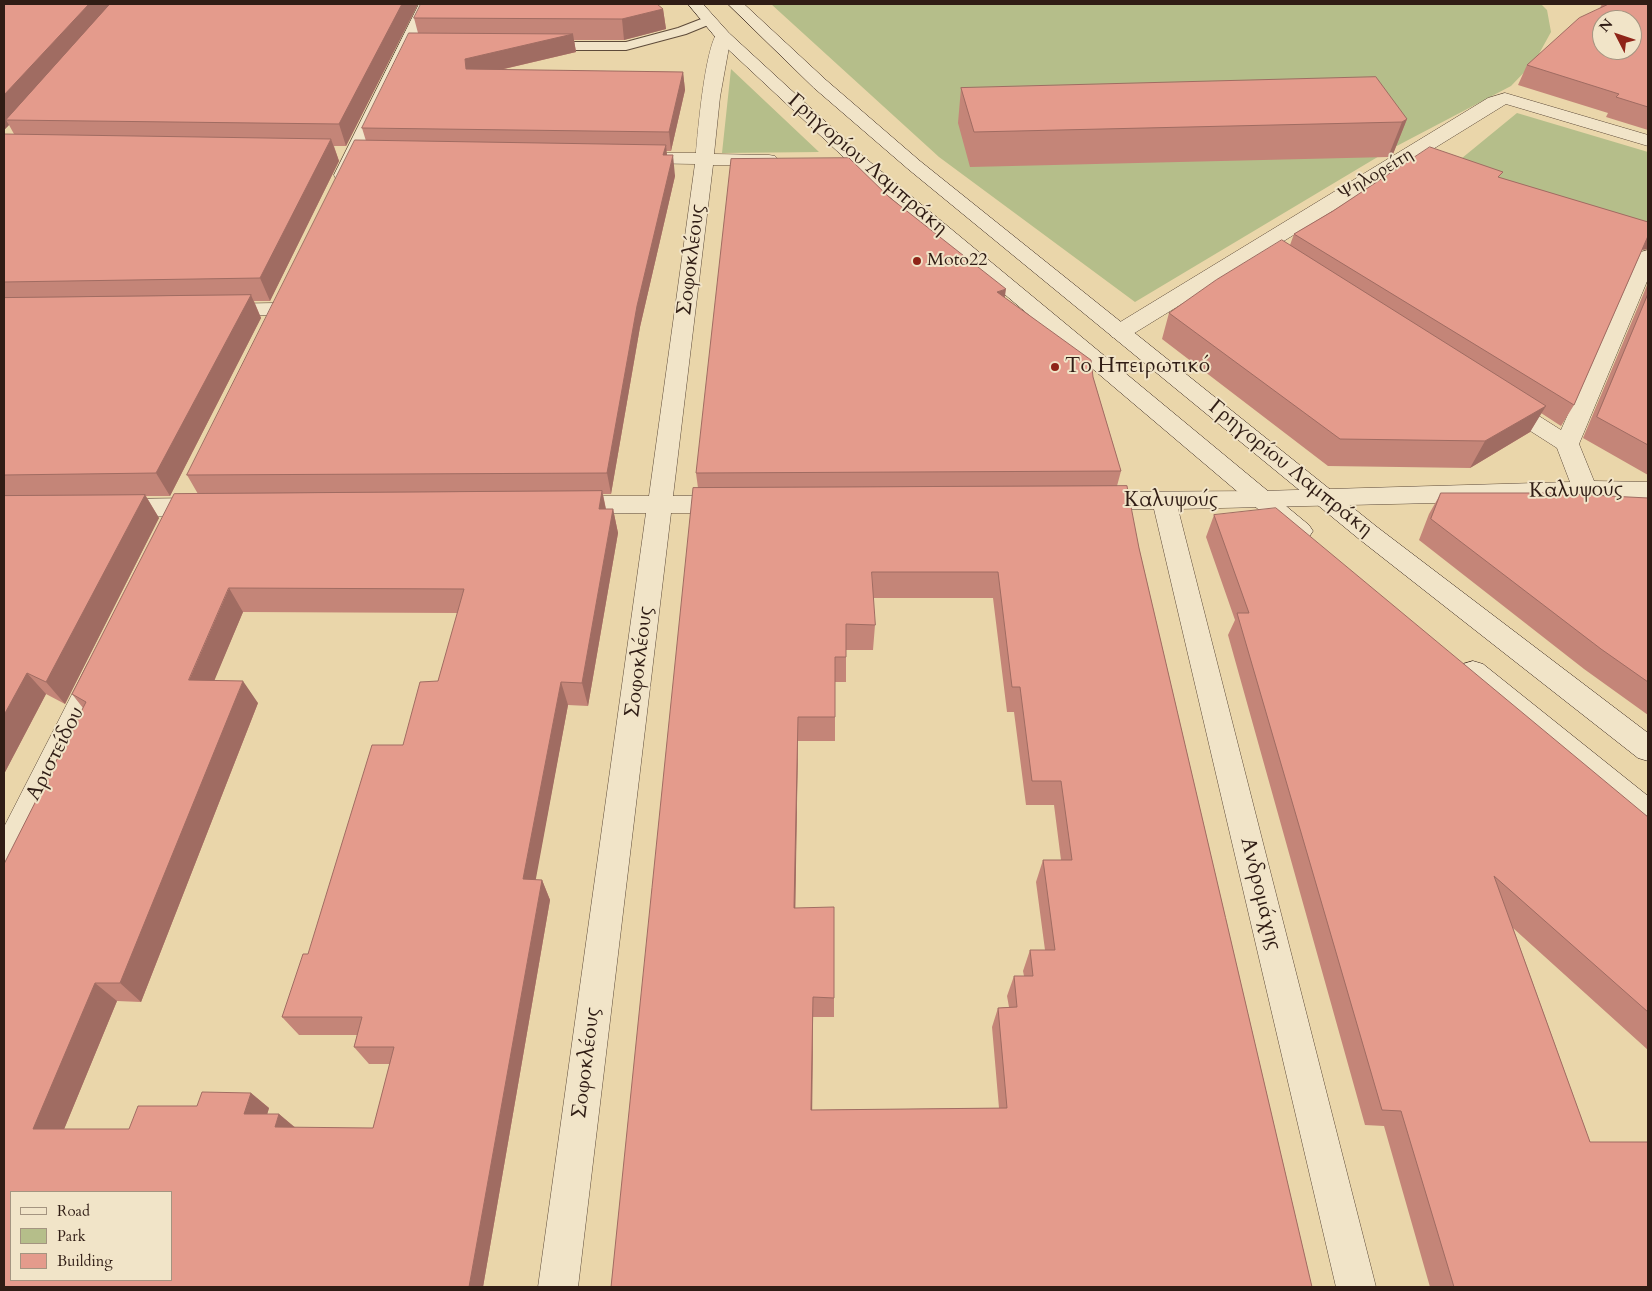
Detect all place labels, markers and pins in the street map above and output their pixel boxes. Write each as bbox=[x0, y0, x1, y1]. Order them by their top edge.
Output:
place label: Moto22 bbox=[927, 250, 988, 272]
marker: Moto22 bbox=[911, 255, 923, 267]
place label: Το Ηπειρωτικό bbox=[1065, 354, 1210, 380]
marker: Το Ηπειρωτικό bbox=[1049, 361, 1061, 373]

